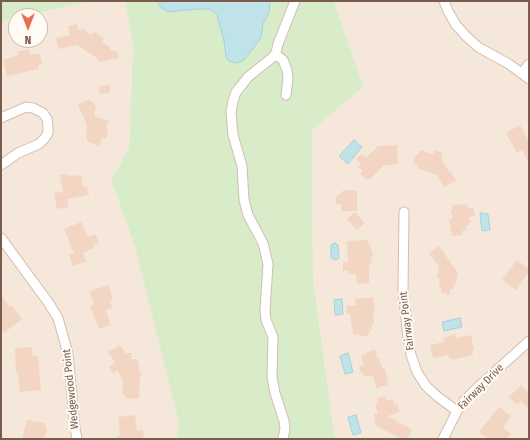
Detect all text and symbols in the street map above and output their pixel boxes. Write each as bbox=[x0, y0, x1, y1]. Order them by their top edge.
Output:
north arrow bbox=[8, 8, 48, 48]
text: N bbox=[25, 33, 31, 46]
street label: Fairway Point bbox=[397, 291, 417, 351]
street label: Wedgewood Point bbox=[60, 348, 82, 430]
street label: Fairway Drive bbox=[455, 361, 507, 413]

